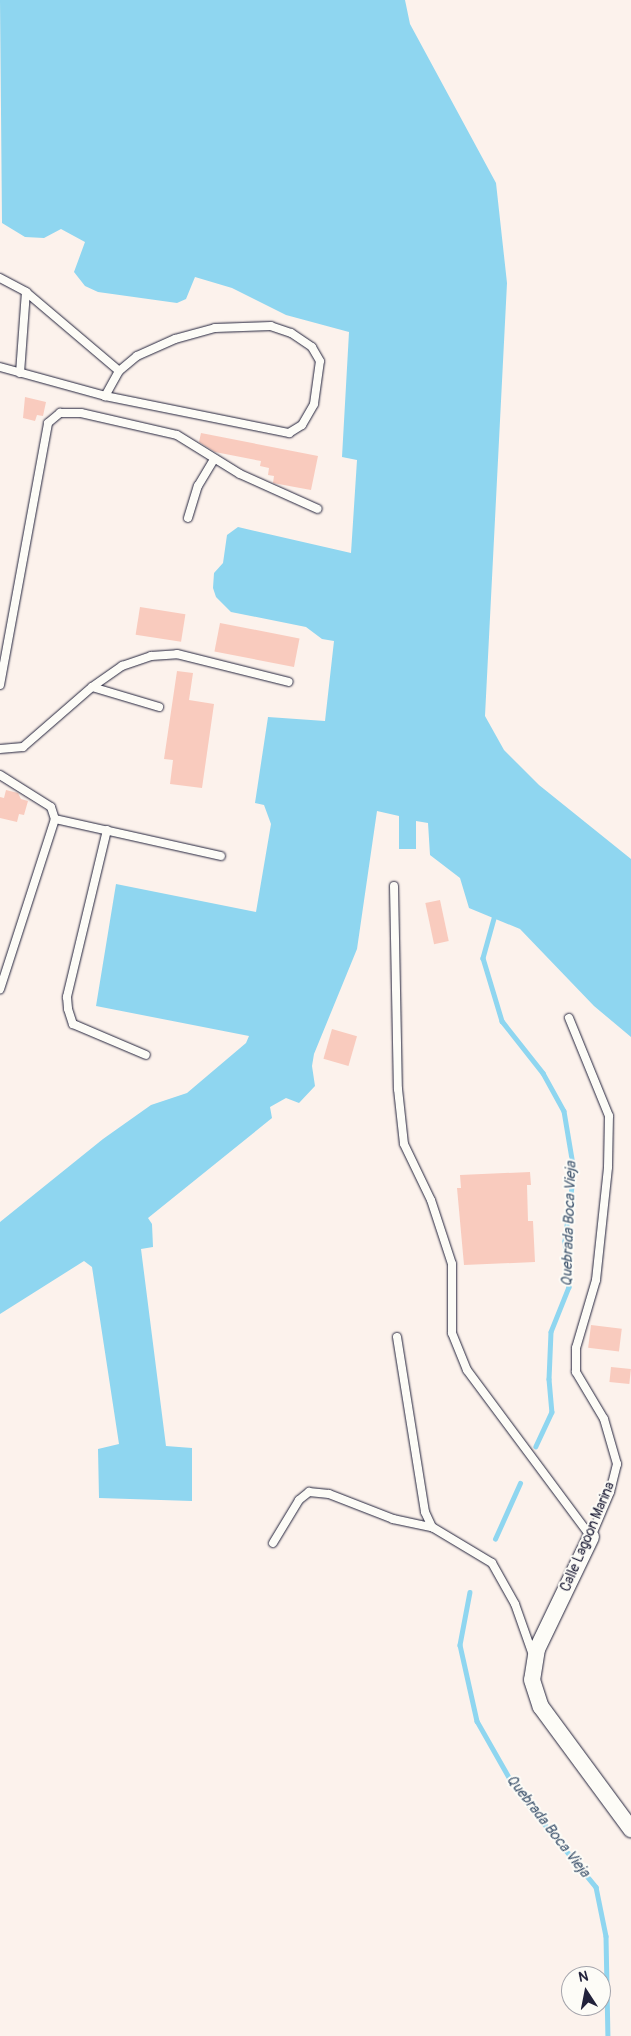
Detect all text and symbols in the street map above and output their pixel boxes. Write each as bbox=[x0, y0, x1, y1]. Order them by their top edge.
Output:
water label: Quebrada Boca Vieja bbox=[558, 1161, 580, 1287]
street label: Calle Lagoon Marina bbox=[557, 1480, 619, 1594]
water label: Quebrada Boca Vieja bbox=[502, 1771, 594, 1881]
north arrow bbox=[561, 1966, 611, 2016]
text: N bbox=[577, 1968, 590, 1986]

